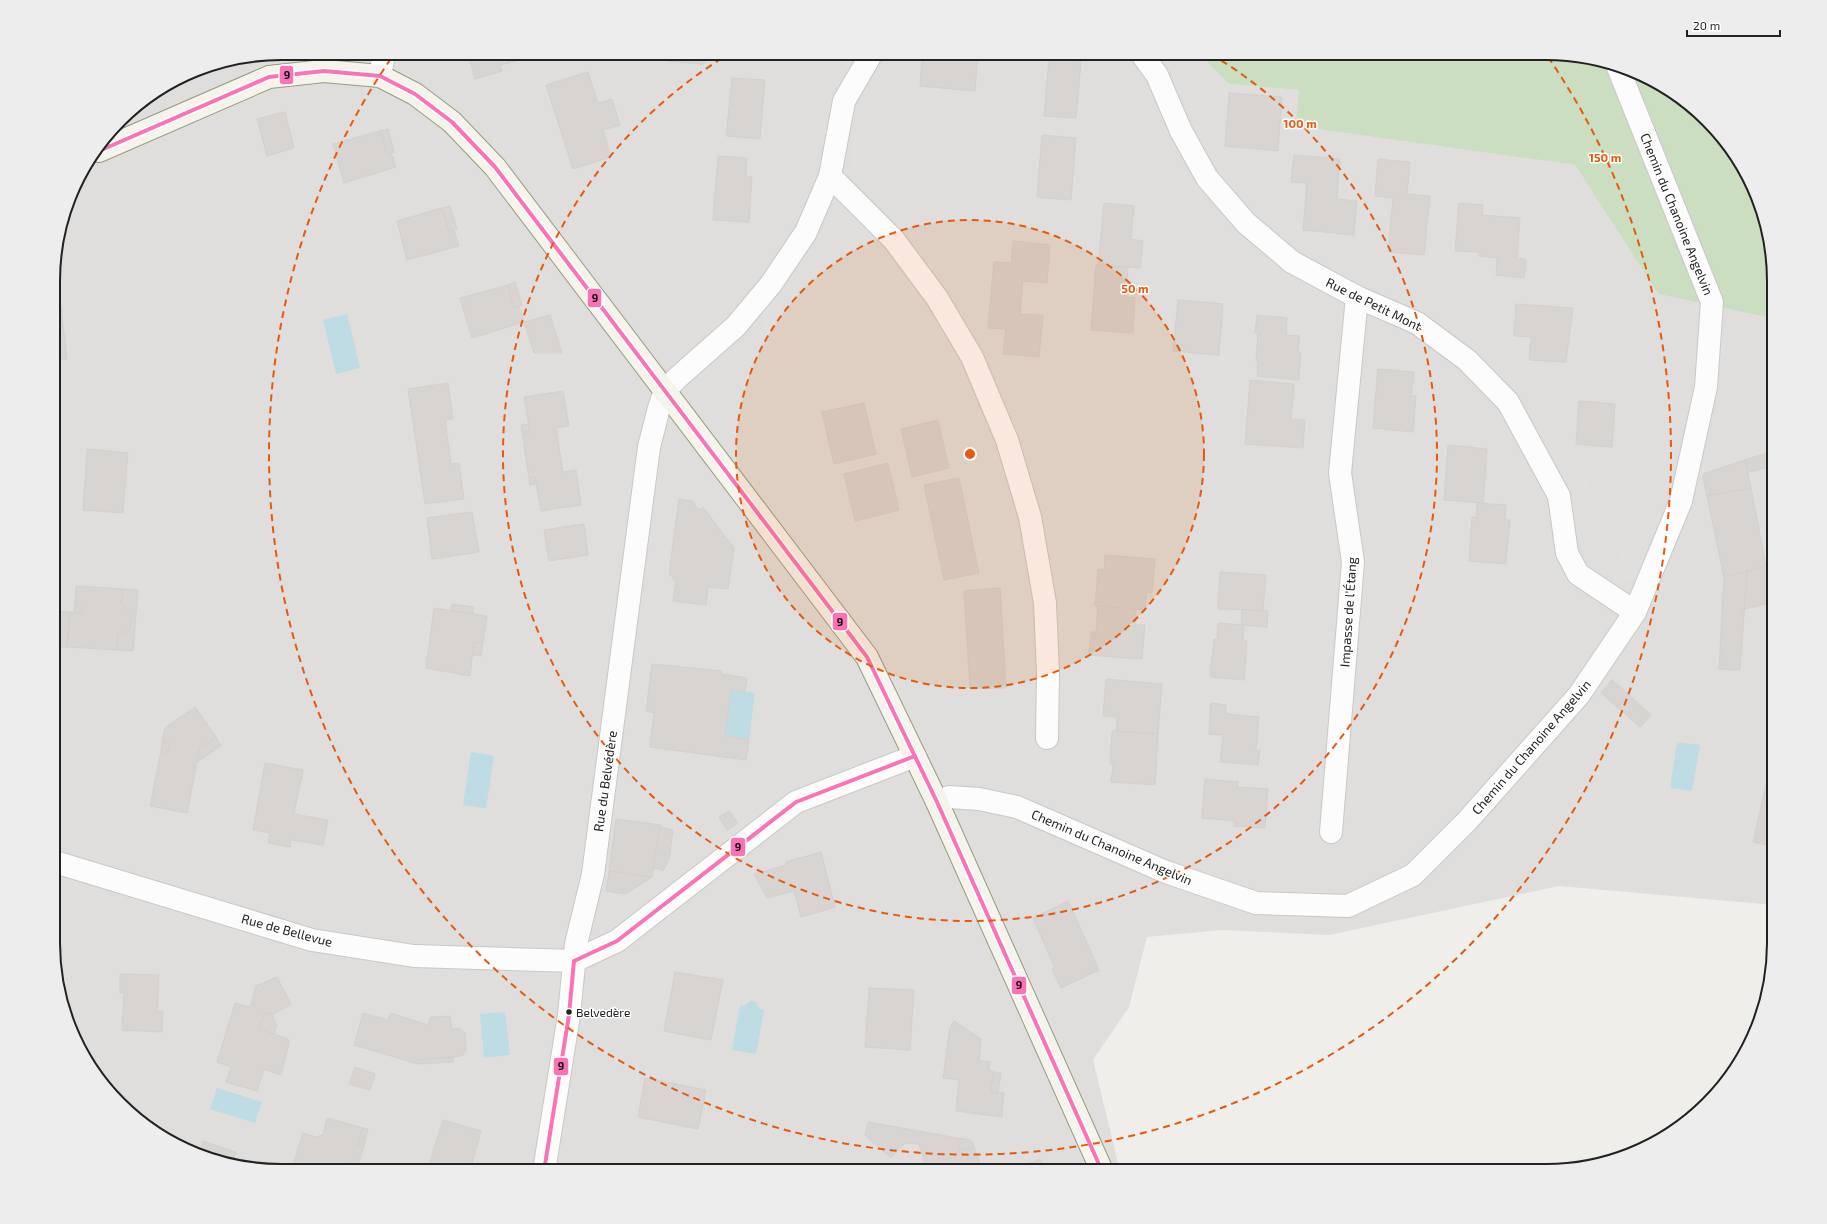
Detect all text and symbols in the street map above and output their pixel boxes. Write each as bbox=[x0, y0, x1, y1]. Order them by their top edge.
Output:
scale bar bbox=[1687, 12, 1780, 38]
text: 20 m bbox=[1693, 18, 1720, 32]
line badge: 9 bbox=[279, 65, 294, 85]
text: 9 bbox=[284, 68, 290, 81]
text: 100 m bbox=[1283, 116, 1317, 130]
street label: Chemin du Chanoine Angelvin bbox=[1637, 131, 1717, 297]
text: 150 m bbox=[1589, 150, 1621, 164]
street label: Rue de Petit Mont bbox=[1324, 274, 1425, 334]
text: 50 m bbox=[1121, 281, 1149, 295]
line badge: 9 bbox=[587, 288, 602, 308]
text: 9 bbox=[592, 291, 598, 304]
centre of rings bbox=[963, 447, 977, 461]
street label: Impasse de l'Étang bbox=[1335, 556, 1360, 668]
line badge: 9 bbox=[832, 612, 848, 631]
text: 9 bbox=[837, 615, 843, 628]
street label: Chemin du Chanoine Angelvin bbox=[1468, 676, 1594, 818]
street label: Rue du Belvédère bbox=[590, 729, 620, 833]
street label: Chemin du Chanoine Angelvin bbox=[1029, 806, 1195, 888]
line badge: 9 bbox=[730, 837, 746, 857]
text: 9 bbox=[735, 840, 741, 853]
street label: Rue de Bellevue bbox=[240, 910, 334, 950]
line badge: 9 bbox=[1011, 976, 1027, 995]
text: 9 bbox=[1016, 978, 1022, 991]
place label: Belvedère bbox=[576, 1005, 630, 1019]
marker: Belvedère bbox=[564, 1007, 574, 1017]
line badge: 9 bbox=[553, 1057, 569, 1076]
text: 9 bbox=[558, 1059, 564, 1072]

